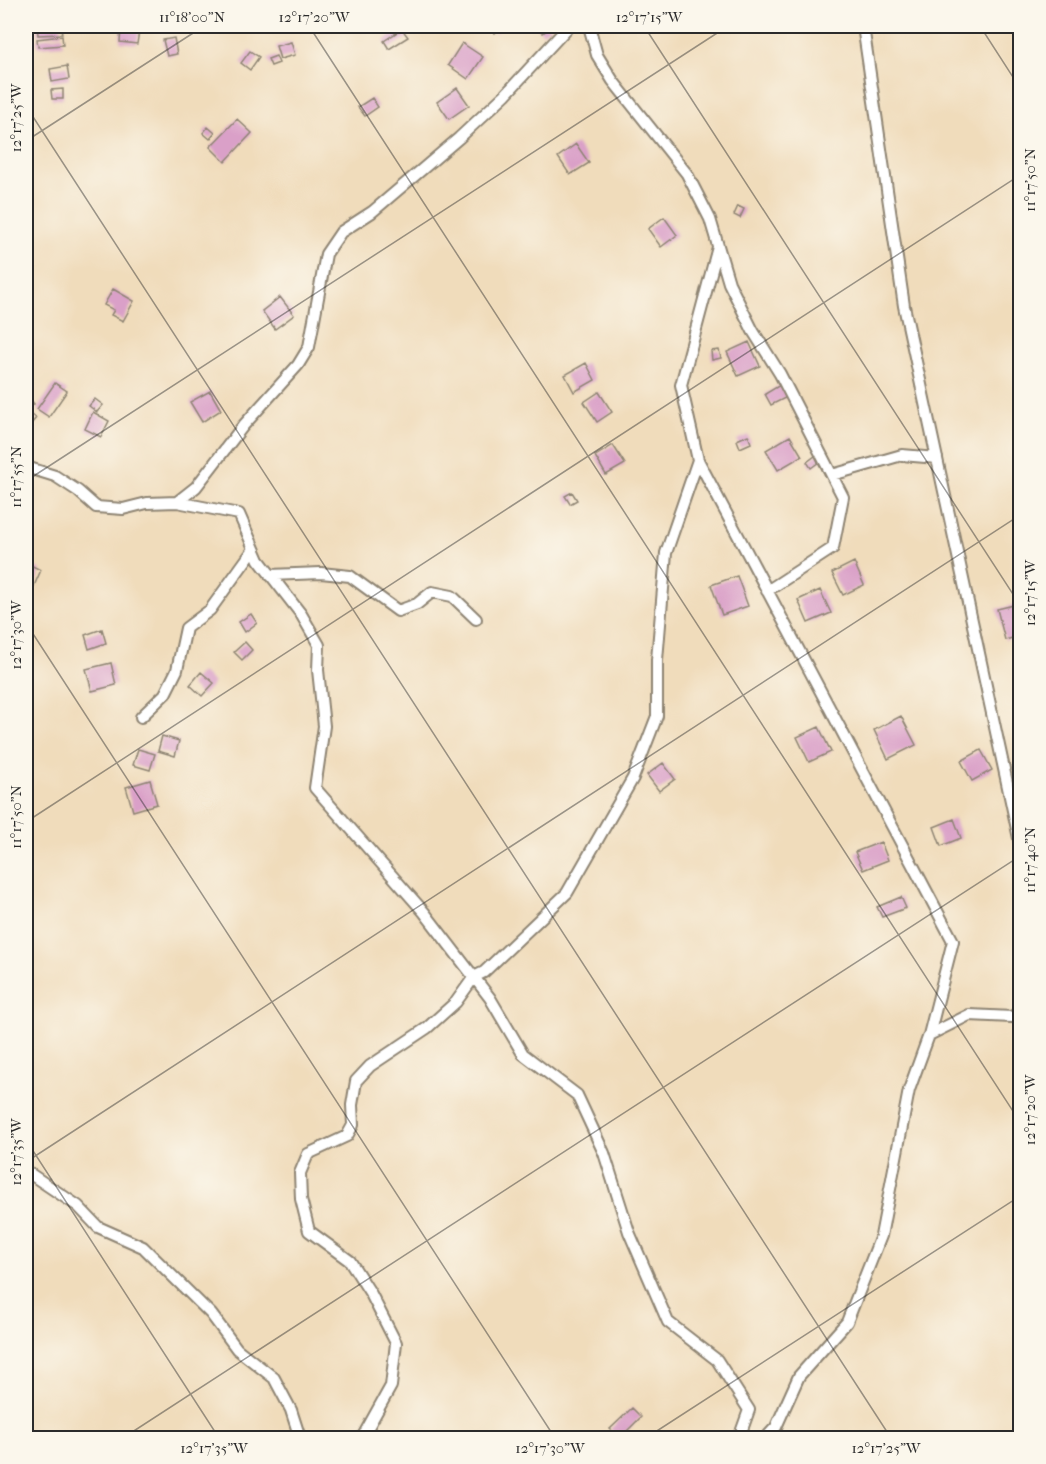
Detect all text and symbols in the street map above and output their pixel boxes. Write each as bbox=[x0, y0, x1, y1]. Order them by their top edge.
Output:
text: 11°18'00"N bbox=[159, 8, 226, 26]
text: 12°17'20"W bbox=[279, 8, 351, 26]
text: 12°17'15"W bbox=[616, 8, 684, 26]
text: 12°17'25"W bbox=[7, 82, 25, 153]
text: 11°17'50"N bbox=[1021, 147, 1039, 212]
text: 11°17'55"N bbox=[7, 445, 25, 508]
text: 12°17'15"W bbox=[1021, 558, 1039, 626]
text: 12°17'30"W bbox=[7, 599, 25, 670]
text: 11°17'50"N bbox=[7, 784, 25, 849]
text: 11°17'40"N bbox=[1021, 826, 1039, 893]
text: 12°17'20"W bbox=[1021, 1073, 1039, 1145]
text: 12°17'35"W bbox=[7, 1117, 25, 1186]
text: 12°17'35"W bbox=[180, 1439, 249, 1457]
text: 12°17'30"W bbox=[515, 1439, 586, 1457]
text: 12°17'25"W bbox=[851, 1439, 922, 1457]

